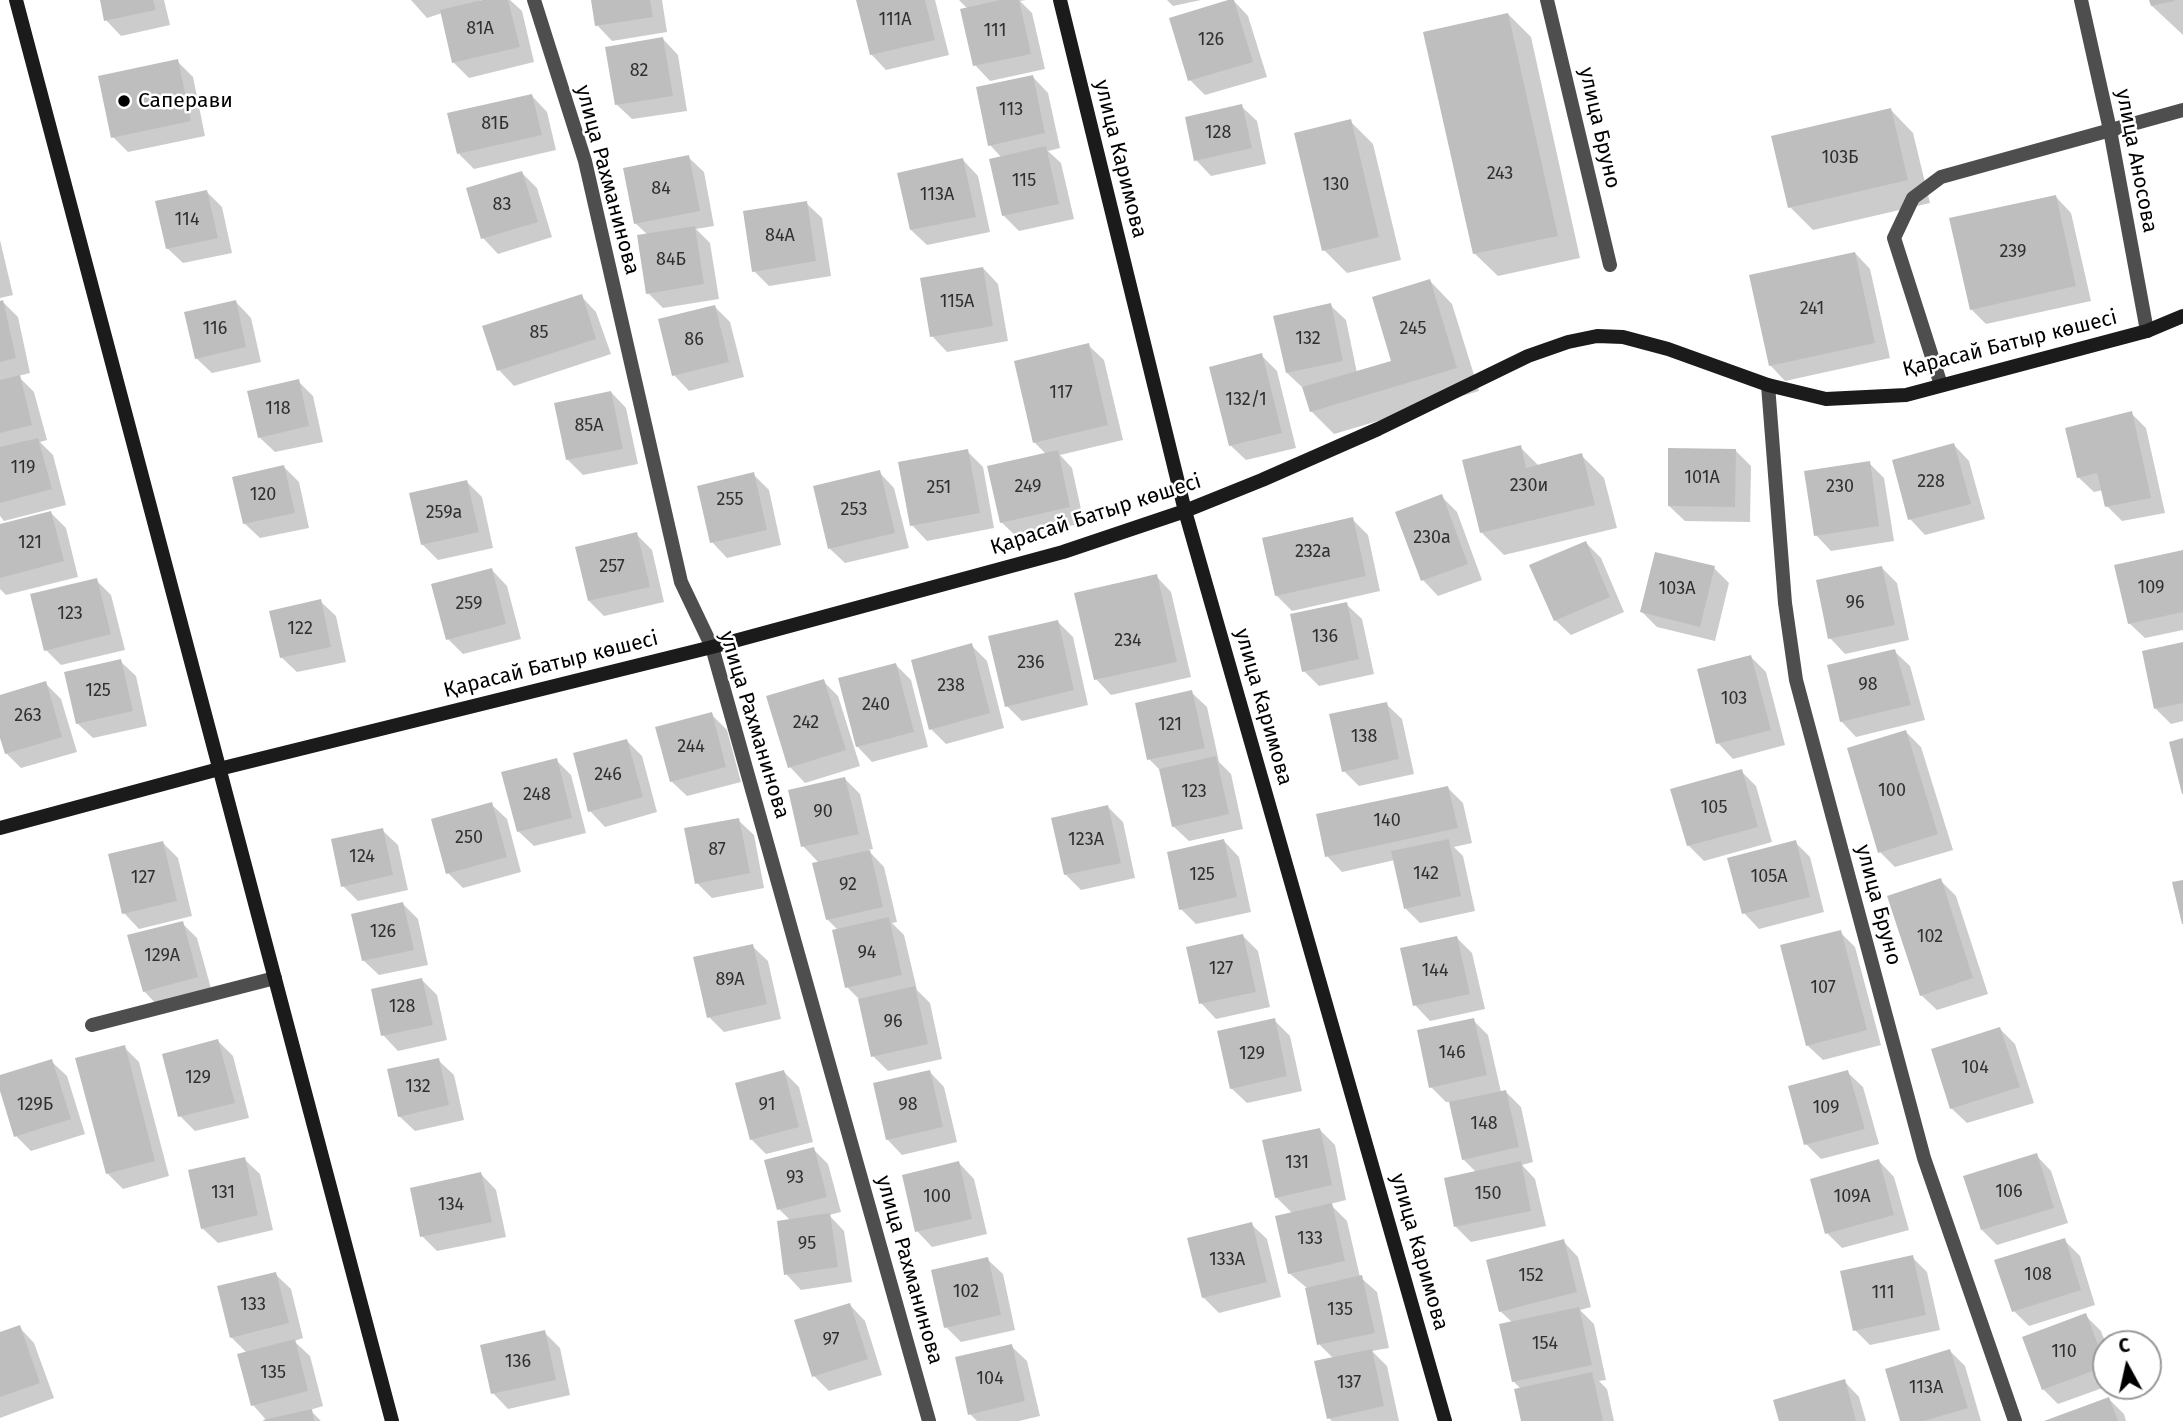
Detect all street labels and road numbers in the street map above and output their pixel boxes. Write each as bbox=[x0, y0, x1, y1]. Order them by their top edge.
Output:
street label: улица Бруно bbox=[1573, 65, 1625, 191]
street label: улица Каримова bbox=[1088, 77, 1152, 241]
street label: улица Рахманинова bbox=[570, 83, 644, 277]
street label: улица Аносова bbox=[2110, 87, 2162, 235]
street label: Қарасай Батыр көшесі bbox=[1900, 305, 2120, 383]
street label: Қарасай Батыр көшесі bbox=[987, 469, 1205, 561]
street label: Қарасай Батыр көшесі bbox=[441, 626, 661, 704]
street label: улица Каримова bbox=[1229, 626, 1297, 788]
street label: улица Рахманинова bbox=[713, 628, 795, 822]
street label: улица Бруно bbox=[1850, 842, 1906, 968]
street label: улица Каримова bbox=[1385, 1171, 1453, 1333]
street label: улица Рахманинова bbox=[870, 1173, 948, 1367]

